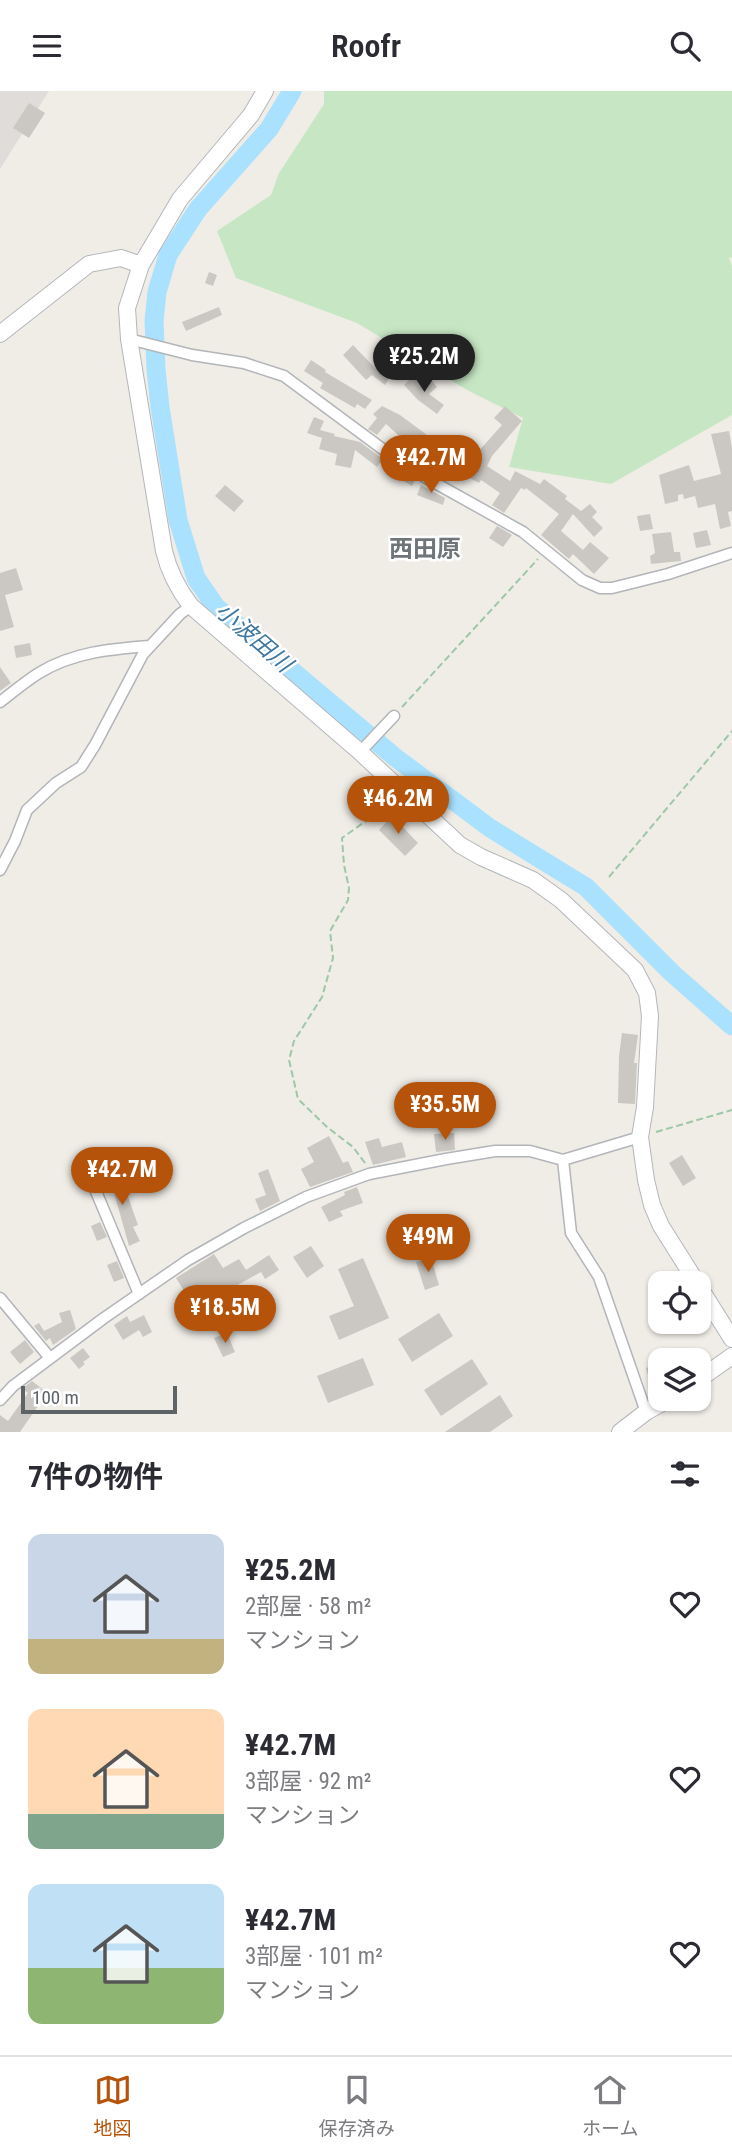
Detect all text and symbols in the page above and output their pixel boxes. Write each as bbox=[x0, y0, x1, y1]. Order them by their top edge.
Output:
icon: menu bbox=[28, 27, 66, 65]
text: Roofr bbox=[331, 27, 401, 65]
icon: search bbox=[666, 27, 704, 65]
pin: ¥25.2M bbox=[367, 335, 481, 394]
text: ¥25.2M bbox=[389, 343, 459, 370]
pin: ¥42.7M bbox=[374, 435, 488, 495]
text: ¥42.7M bbox=[396, 444, 466, 471]
district label: 西田原 bbox=[389, 535, 461, 563]
water label: 小波田川 bbox=[210, 597, 300, 680]
pin: ¥46.2M bbox=[341, 777, 455, 836]
text: ¥46.2M bbox=[363, 785, 433, 812]
pin: ¥35.5M bbox=[388, 1083, 502, 1142]
text: ¥35.5M bbox=[410, 1091, 480, 1118]
pin: ¥42.7M bbox=[65, 1147, 179, 1207]
text: ¥42.7M bbox=[87, 1156, 157, 1183]
pin: ¥49M bbox=[387, 1215, 469, 1274]
text: ¥49M bbox=[402, 1223, 454, 1250]
map controls bbox=[648, 1271, 711, 1411]
button: locate bbox=[648, 1271, 711, 1334]
pin: ¥18.5M bbox=[168, 1285, 282, 1345]
text: ¥18.5M bbox=[190, 1294, 260, 1321]
button: layers bbox=[648, 1348, 711, 1411]
scale bar bbox=[21, 1383, 177, 1415]
text: 100 m bbox=[32, 1386, 79, 1409]
icon: filters bbox=[666, 1455, 704, 1493]
text: 7件の物件 bbox=[28, 1459, 163, 1494]
text: ¥25.2M bbox=[245, 1552, 336, 1587]
icon: home bbox=[84, 1562, 168, 1646]
icon: heart bbox=[666, 1585, 704, 1623]
text: 2部屋 · 58 m² bbox=[245, 1593, 371, 1620]
text: マンション bbox=[245, 1627, 360, 1654]
text: ¥42.7M bbox=[245, 1727, 336, 1762]
icon: home bbox=[84, 1737, 168, 1821]
icon: heart bbox=[666, 1760, 704, 1798]
text: 3部屋 · 92 m² bbox=[245, 1768, 371, 1795]
text: マンション bbox=[245, 1802, 360, 1829]
text: ¥42.7M bbox=[245, 1902, 336, 1937]
icon: home bbox=[84, 1912, 168, 1996]
icon: heart bbox=[666, 1935, 704, 1973]
text: 3部屋 · 101 m² bbox=[245, 1943, 383, 1970]
text: マンション bbox=[245, 1977, 360, 2004]
tab: 地図 bbox=[94, 2071, 132, 2140]
tab: 保存済み bbox=[319, 2071, 395, 2140]
tab: ホーム bbox=[582, 2071, 638, 2140]

